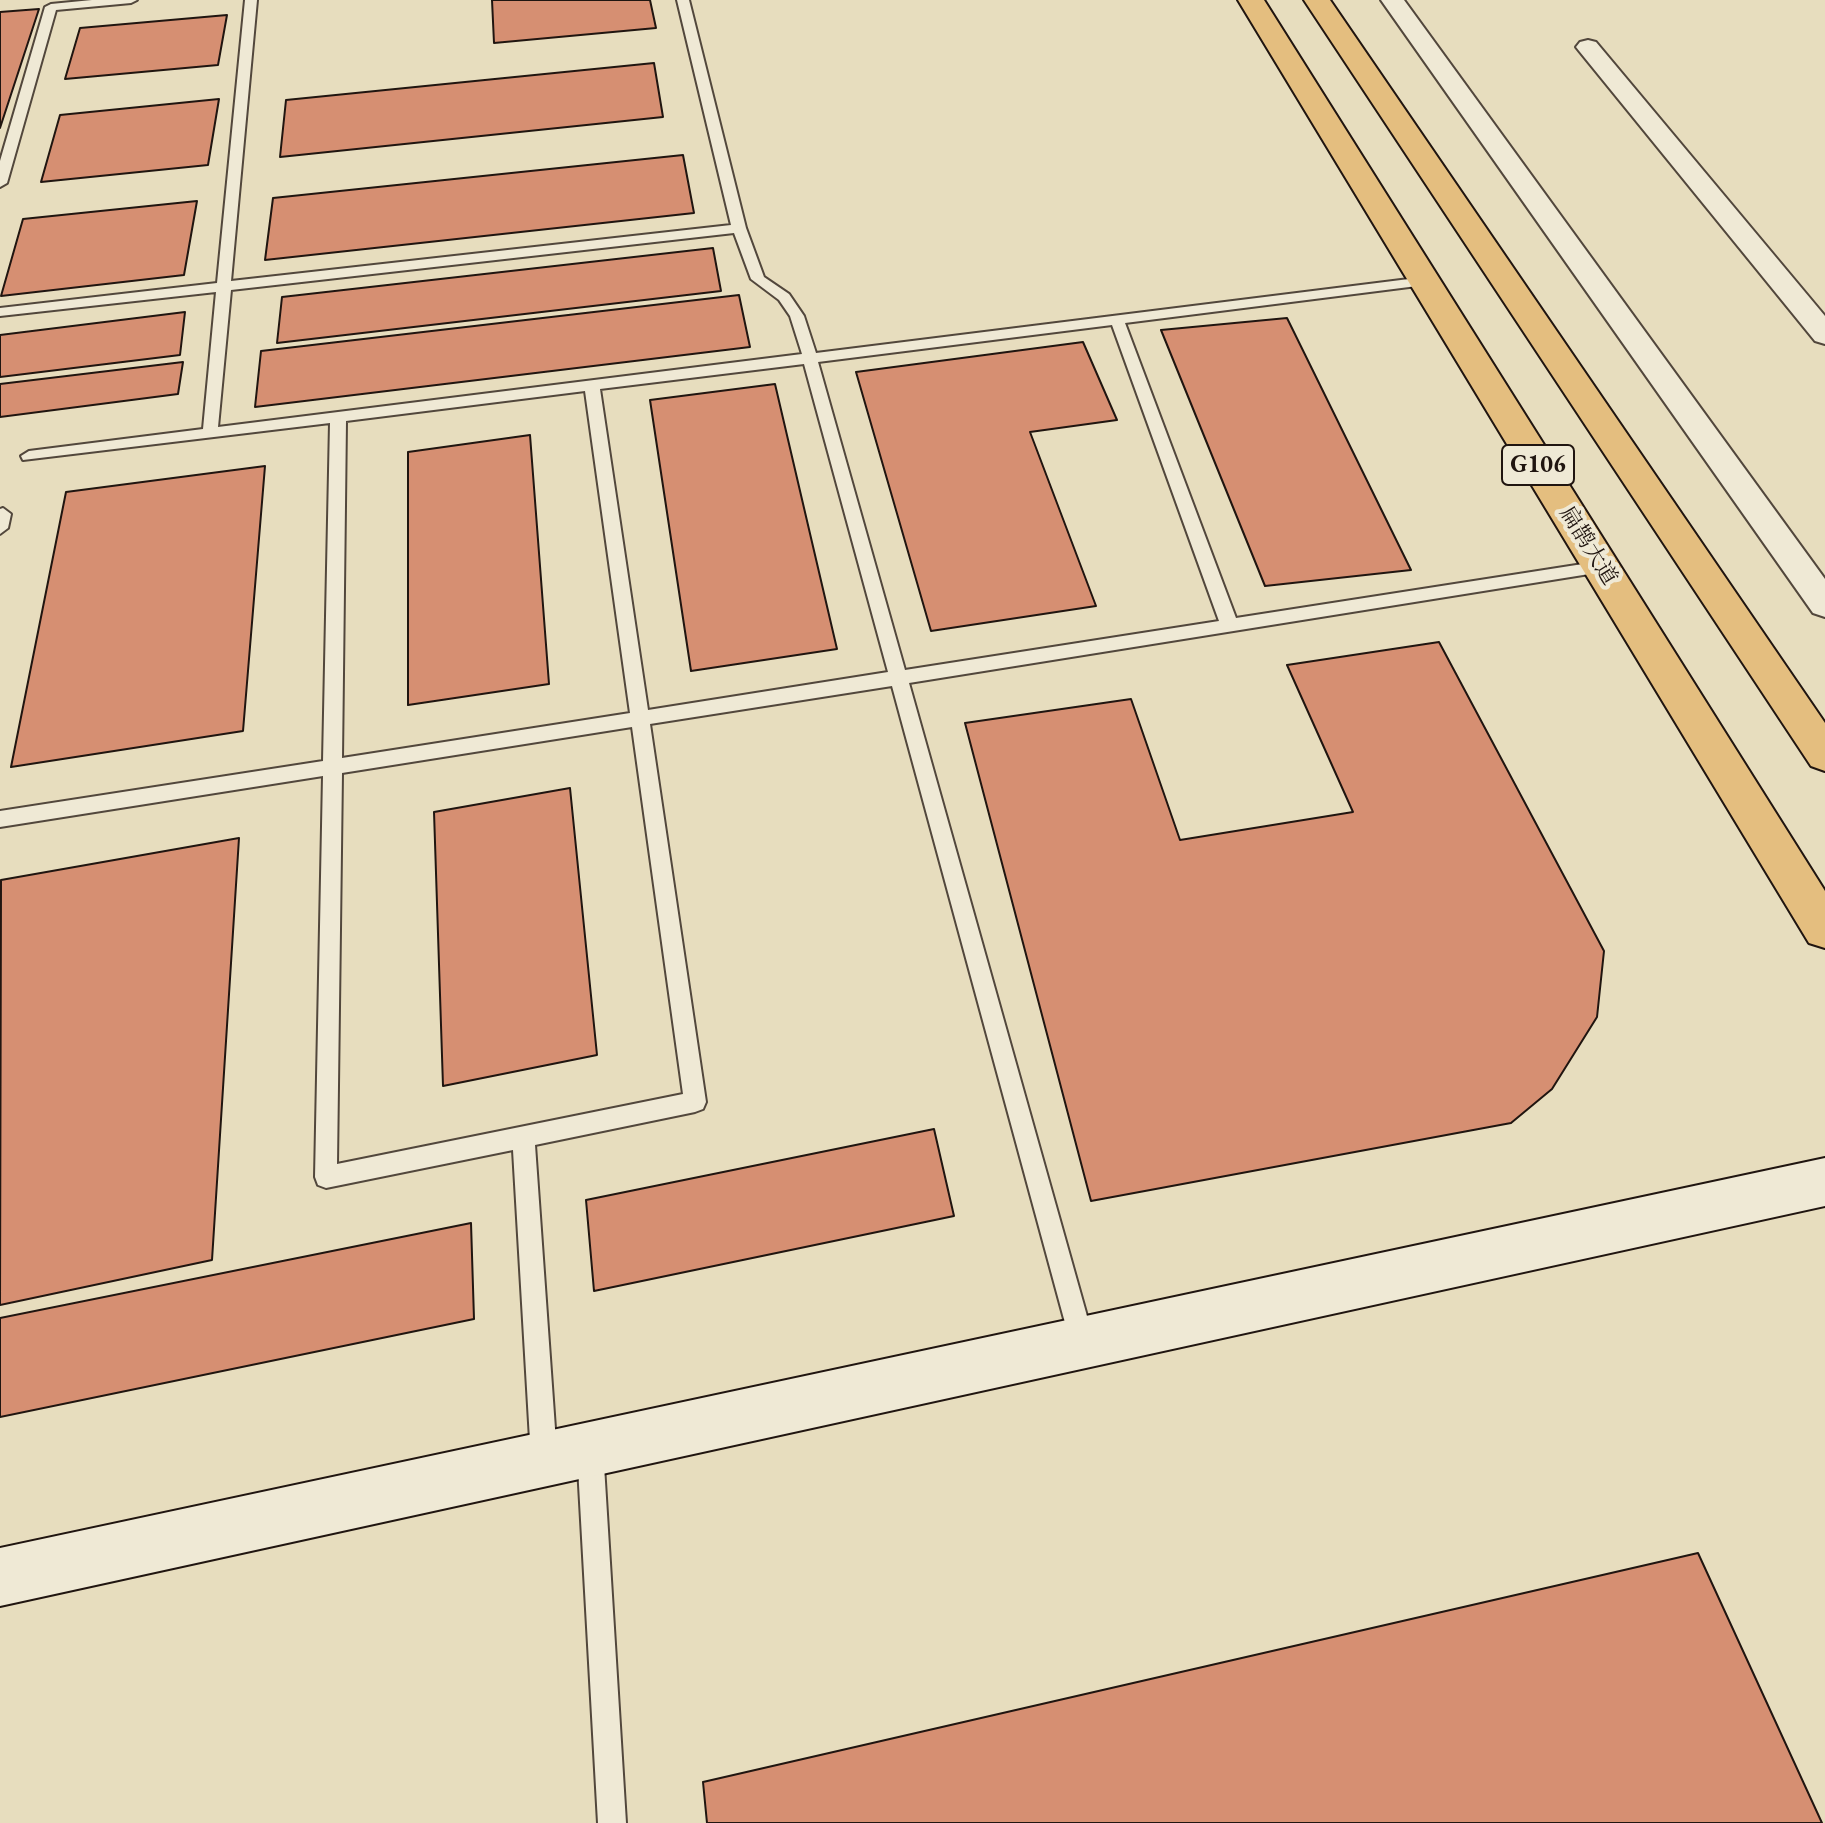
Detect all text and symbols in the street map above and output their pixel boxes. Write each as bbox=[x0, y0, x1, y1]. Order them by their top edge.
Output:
road number: G106 bbox=[1502, 445, 1574, 485]
street label: 扁鹊大道 bbox=[1553, 502, 1623, 590]

